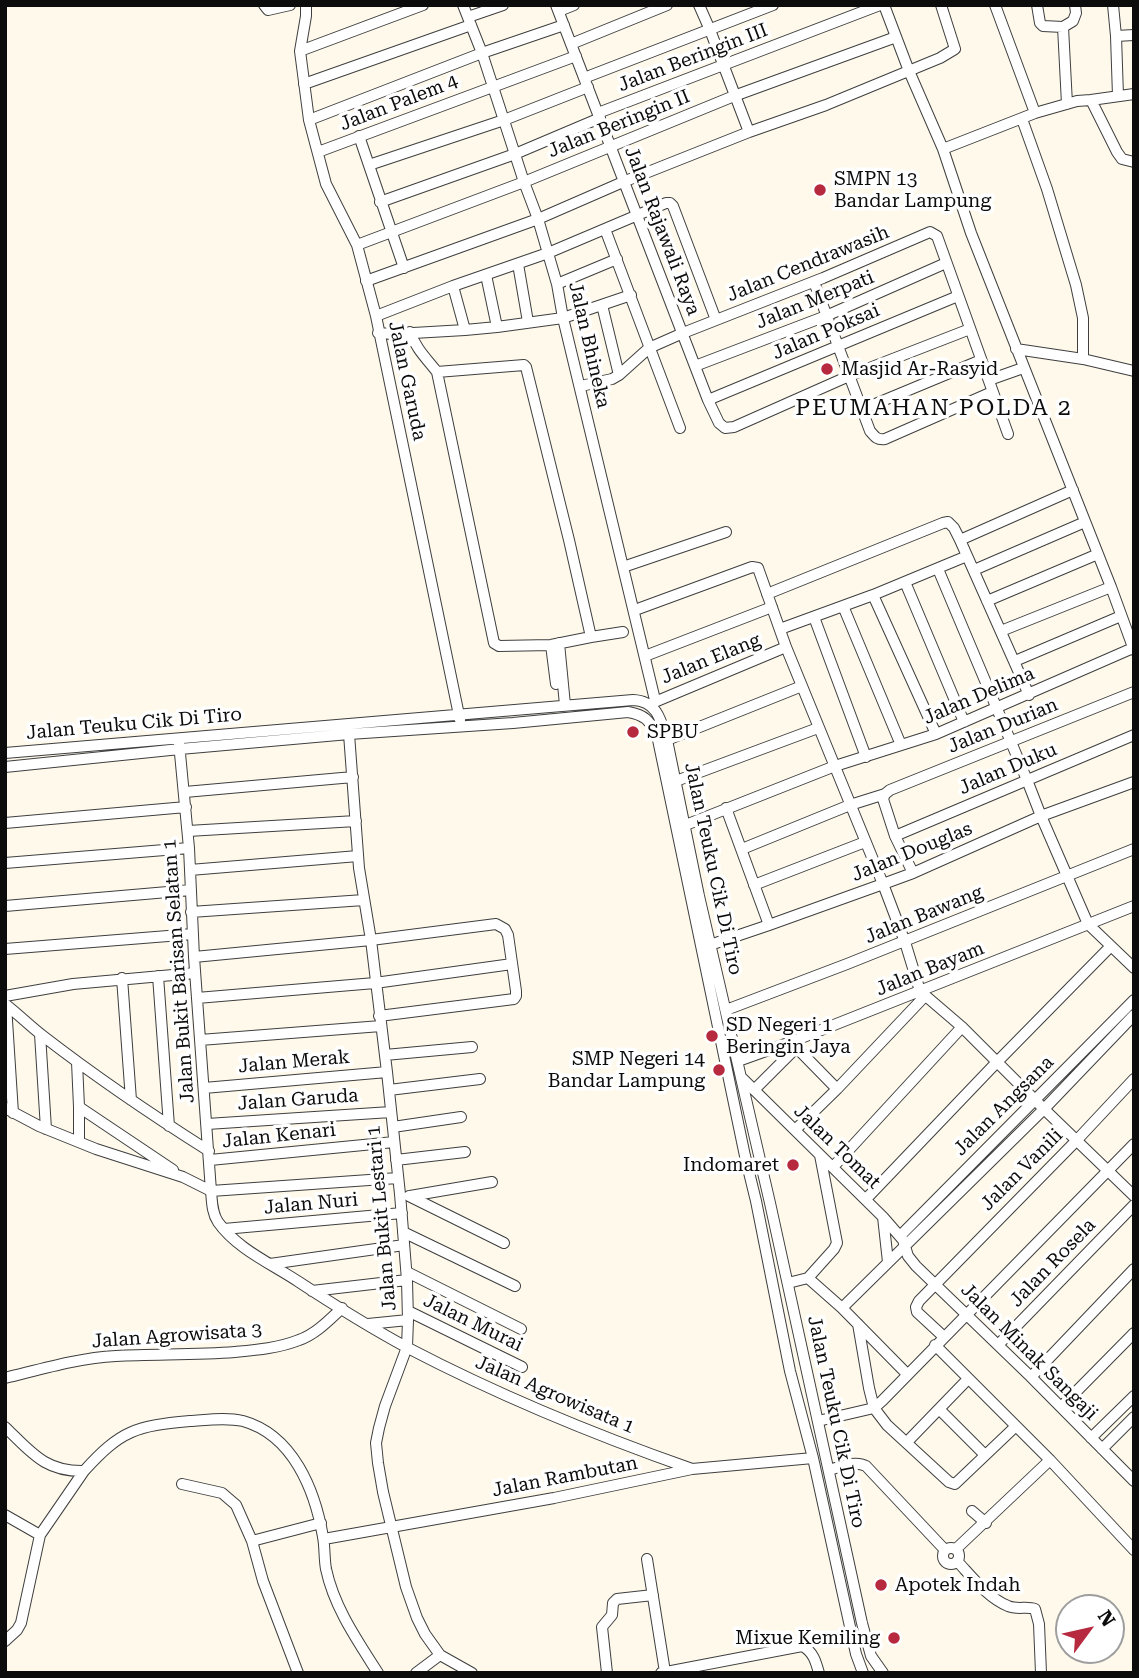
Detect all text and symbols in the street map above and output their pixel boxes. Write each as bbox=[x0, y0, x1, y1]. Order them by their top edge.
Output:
street label: Jalan Beringin III bbox=[615, 19, 771, 97]
street label: Jalan Palem 4 bbox=[337, 70, 461, 136]
street label: Jalan Beringin II bbox=[545, 85, 693, 163]
street label: Jalan Rajawali Raya bbox=[619, 143, 705, 319]
place label: SMPN 13 Bandar Lampung bbox=[834, 168, 991, 212]
marker: SMPN 13 Bandar Lampung bbox=[812, 182, 828, 198]
street label: Jalan Cendrawasih bbox=[724, 221, 892, 307]
street label: Jalan Merpati bbox=[753, 266, 877, 334]
street label: Jalan Bhineka bbox=[563, 280, 615, 410]
street label: Jalan Poksai bbox=[769, 299, 883, 365]
street label: Jalan Garuda bbox=[383, 319, 431, 443]
place label: Masjid Ar-Rasyid bbox=[841, 358, 998, 380]
marker: Masjid Ar-Rasyid bbox=[819, 361, 835, 377]
district label: PEUMAHAN POLDA 2 bbox=[797, 394, 1071, 422]
street label: Jalan Elang bbox=[658, 629, 764, 689]
street label: Jalan Delima bbox=[920, 662, 1038, 730]
street label: Jalan Durian bbox=[945, 694, 1061, 758]
street label: Jalan Teuku Cik Di Tiro bbox=[25, 703, 243, 745]
place label: SPBU bbox=[647, 721, 699, 743]
marker: SPBU bbox=[625, 724, 641, 740]
street label: Jalan Duku bbox=[956, 738, 1060, 800]
street label: Jalan Teuku Cik Di Tiro bbox=[679, 761, 747, 977]
street label: Jalan Douglas bbox=[848, 817, 976, 887]
street label: Jalan Bukit Barisan Selatan 1 bbox=[158, 838, 200, 1104]
street label: Jalan Bawang bbox=[862, 881, 986, 949]
street label: Jalan Bayam bbox=[873, 937, 987, 1001]
place label: SD Negeri 1 Beringin Jaya bbox=[726, 1014, 851, 1058]
marker: SD Negeri 1 Beringin Jaya bbox=[704, 1028, 720, 1044]
street label: Jalan Merak bbox=[237, 1046, 351, 1078]
place label: SMP Negeri 14 Bandar Lampung bbox=[548, 1048, 705, 1092]
street label: Jalan Angsana bbox=[949, 1051, 1059, 1161]
marker: SMP Negeri 14 Bandar Lampung bbox=[711, 1062, 727, 1078]
street label: Jalan Garuda bbox=[237, 1084, 359, 1116]
street label: Jalan Tomat bbox=[789, 1100, 885, 1194]
street label: Jalan Kenari bbox=[221, 1119, 337, 1153]
street label: Jalan Bukit Lestari 1 bbox=[363, 1124, 401, 1312]
street label: Jalan Vanili bbox=[976, 1124, 1068, 1216]
place label: Indomaret bbox=[683, 1154, 779, 1176]
marker: Indomaret bbox=[785, 1157, 801, 1173]
street label: Jalan Nuri bbox=[263, 1189, 359, 1219]
street label: Jalan Rosela bbox=[1005, 1214, 1101, 1312]
street label: Jalan Minak Sangaji bbox=[956, 1279, 1102, 1425]
street label: Jalan Murai bbox=[420, 1289, 526, 1357]
street label: Jalan Teuku Cik Di Tiro bbox=[802, 1314, 870, 1530]
street label: Jalan Agrowisata 3 bbox=[91, 1319, 263, 1353]
street label: Jalan Agrowisata 1 bbox=[472, 1351, 638, 1439]
street label: Jalan Rambutan bbox=[490, 1452, 640, 1502]
place label: Apotek Indah bbox=[895, 1574, 1020, 1596]
marker: Apotek Indah bbox=[873, 1577, 889, 1593]
north arrow bbox=[1055, 1594, 1125, 1664]
text: N bbox=[1093, 1606, 1120, 1631]
place label: Mixue Kemiling bbox=[735, 1627, 880, 1649]
marker: Mixue Kemiling bbox=[886, 1630, 902, 1646]

